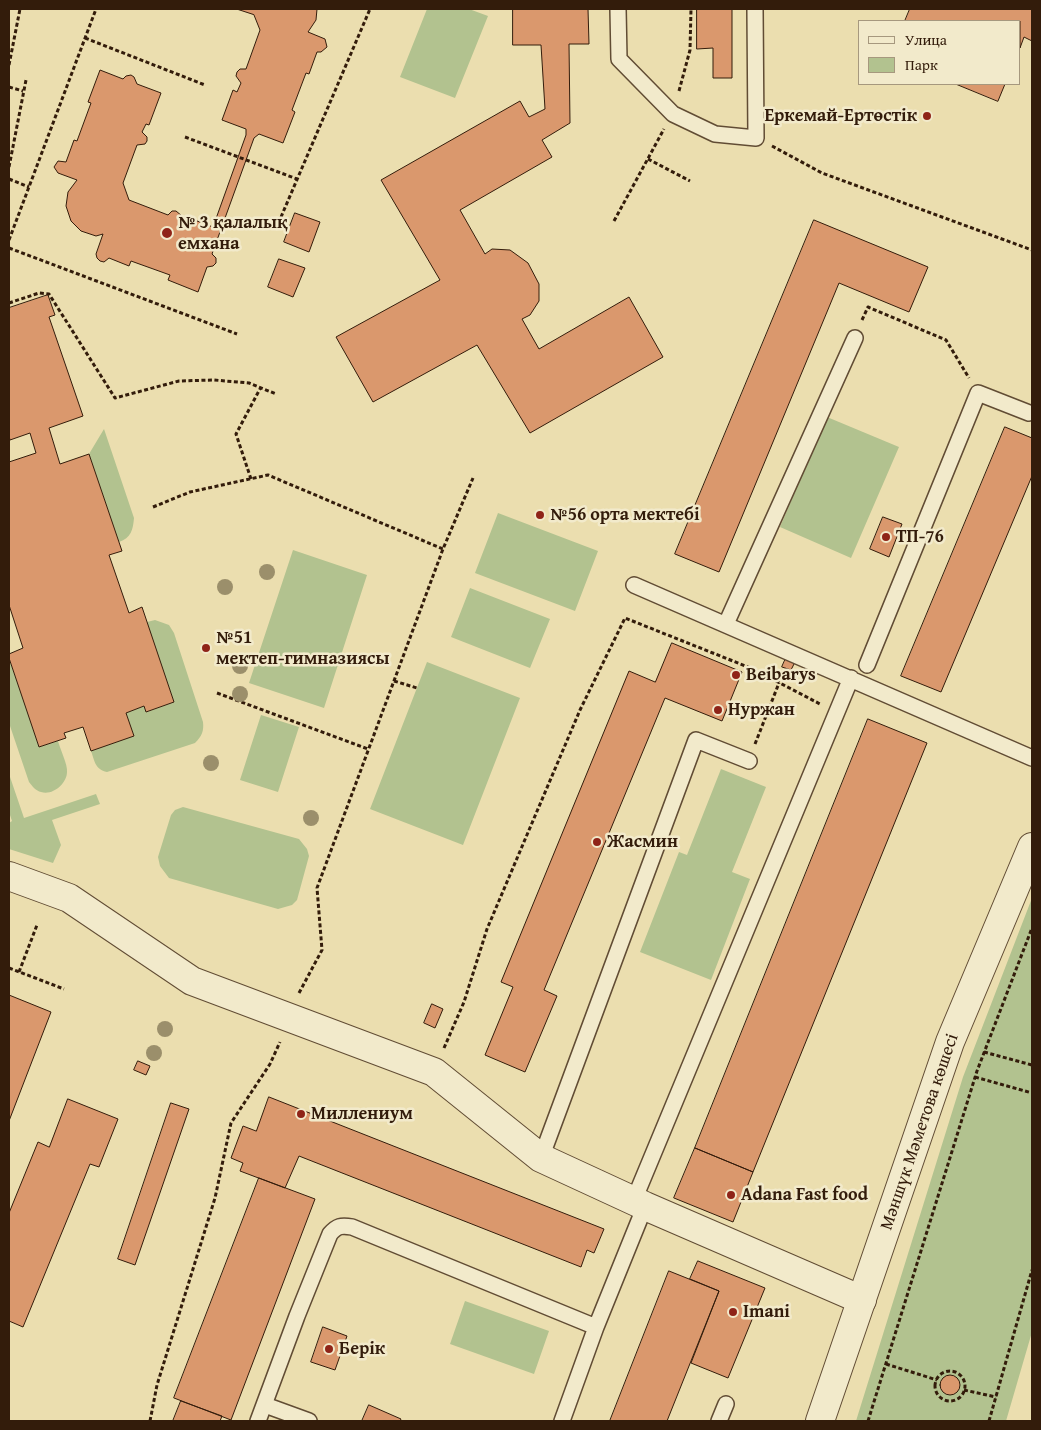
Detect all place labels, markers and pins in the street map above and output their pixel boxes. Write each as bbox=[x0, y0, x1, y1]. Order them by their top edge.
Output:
place label: Еркемай-Ертөстік bbox=[764, 105, 917, 127]
marker: Еркемай-Ертөстік bbox=[921, 110, 933, 122]
place label: № 3 қалалық емхана bbox=[178, 212, 287, 254]
marker: № 3 қалалық емхана bbox=[160, 226, 174, 240]
place label: №56 орта мектебі bbox=[550, 504, 699, 526]
marker: №56 орта мектебі bbox=[534, 509, 546, 521]
place label: ТП-76 bbox=[896, 526, 944, 548]
marker: ТП-76 bbox=[880, 531, 892, 543]
place label: №51 мектеп-гимназиясы bbox=[216, 627, 389, 670]
marker: №51 мектеп-гимназиясы bbox=[200, 642, 212, 654]
place label: Beibarys bbox=[746, 664, 816, 686]
marker: Beibarys bbox=[730, 669, 742, 681]
place label: Нуржан bbox=[728, 699, 795, 721]
marker: Нуржан bbox=[712, 704, 724, 716]
place label: Жасмин bbox=[607, 831, 678, 853]
marker: Жасмин bbox=[591, 836, 603, 848]
place label: Миллениум bbox=[311, 1103, 413, 1125]
marker: Миллениум bbox=[295, 1108, 307, 1120]
place label: Adana Fast food bbox=[741, 1184, 868, 1206]
marker: Adana Fast food bbox=[725, 1189, 737, 1201]
place label: Imani bbox=[743, 1301, 790, 1323]
marker: Imani bbox=[727, 1306, 739, 1318]
place label: Берік bbox=[339, 1338, 385, 1360]
marker: Берік bbox=[323, 1343, 335, 1355]

